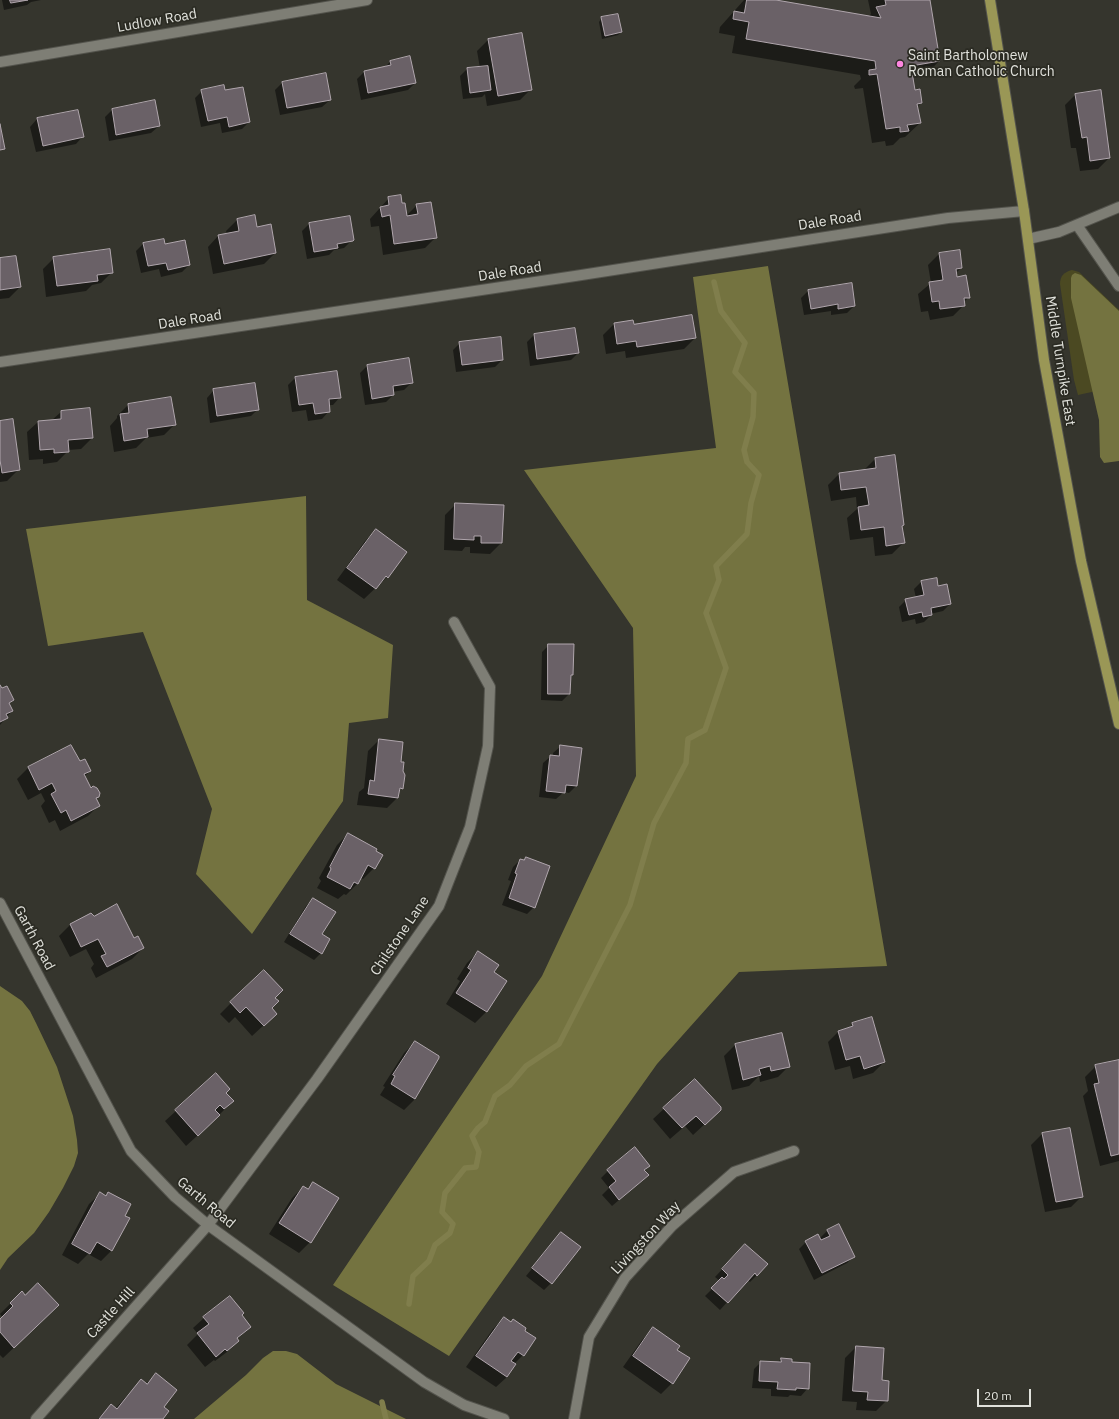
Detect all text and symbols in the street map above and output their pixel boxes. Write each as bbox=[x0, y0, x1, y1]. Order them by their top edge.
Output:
street label: Ludlow Road bbox=[116, 6, 198, 36]
place label: Saint Bartholomew Roman Catholic Church bbox=[908, 48, 1055, 80]
marker: Saint Bartholomew Roman Catholic Church bbox=[895, 59, 905, 69]
street label: Dale Road bbox=[797, 208, 863, 234]
street label: Dale Road bbox=[477, 259, 543, 285]
street label: Middle Turnpike East bbox=[1041, 295, 1079, 427]
street label: Dale Road bbox=[157, 307, 223, 333]
street label: Chilstone Lane bbox=[367, 893, 433, 979]
street label: Garth Road bbox=[10, 903, 58, 973]
street label: Garth Road bbox=[173, 1174, 239, 1232]
street label: Livingston Way bbox=[608, 1198, 684, 1278]
street label: Castle Hill bbox=[83, 1284, 139, 1342]
scale bar bbox=[979, 1381, 1033, 1407]
text: 20 m bbox=[984, 1388, 1012, 1403]

